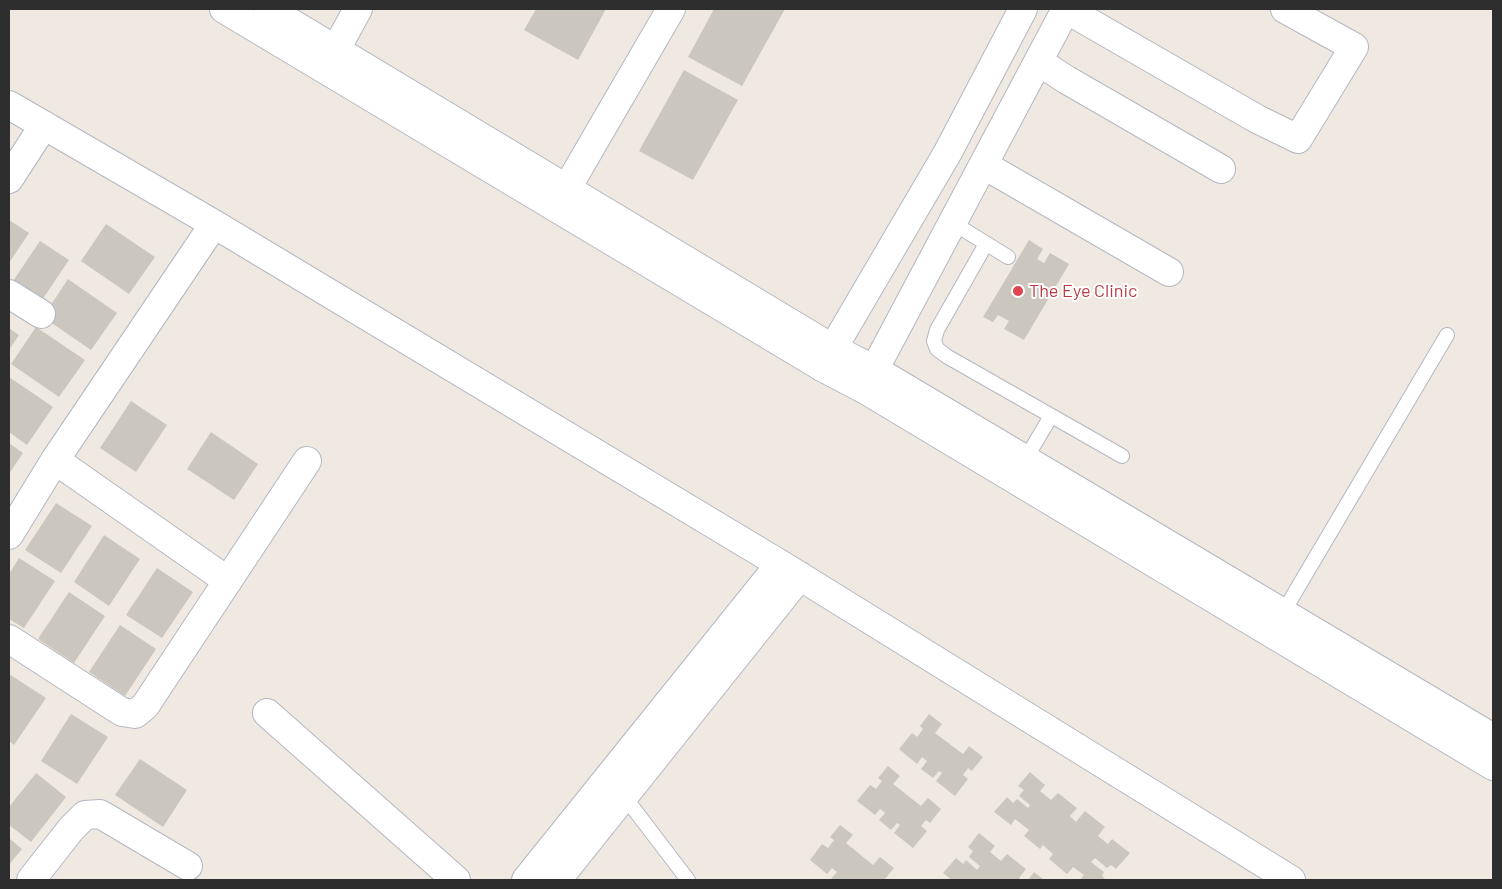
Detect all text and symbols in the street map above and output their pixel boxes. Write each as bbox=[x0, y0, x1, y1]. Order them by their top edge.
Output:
place label: The Eye Clinic bbox=[1029, 280, 1137, 302]
marker: The Eye Clinic bbox=[1011, 284, 1025, 298]

